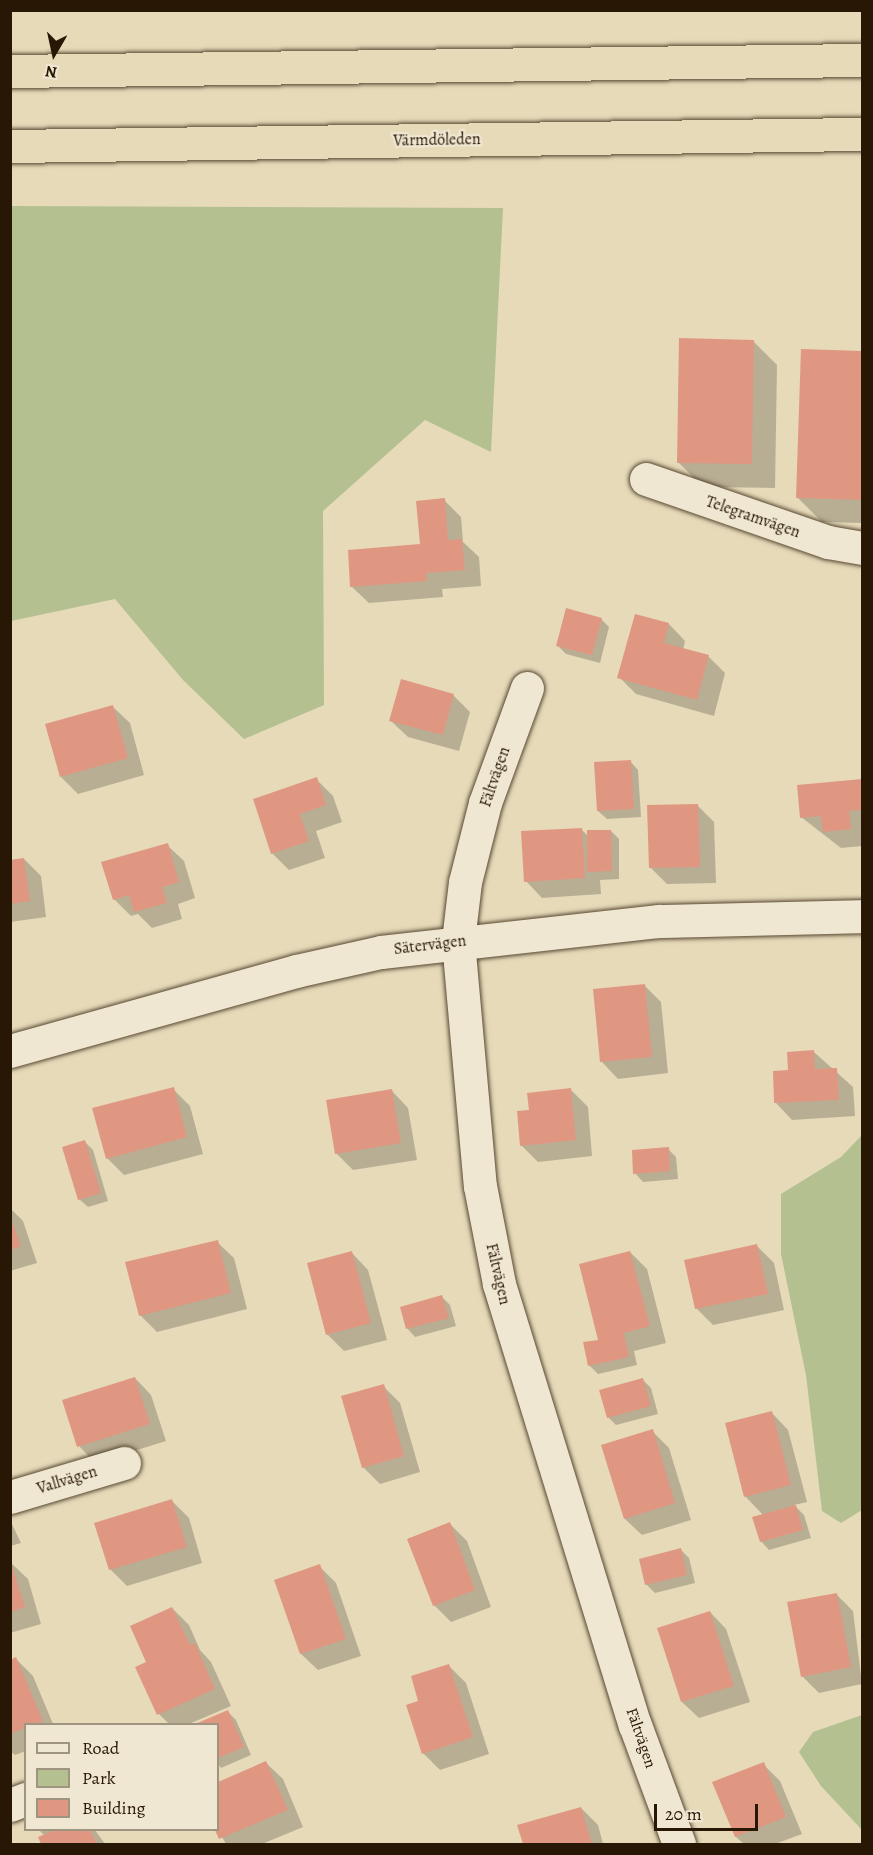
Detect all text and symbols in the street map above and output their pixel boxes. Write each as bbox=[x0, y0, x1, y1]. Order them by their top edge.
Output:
north arrow bbox=[24, 24, 84, 84]
text: N bbox=[44, 60, 59, 84]
street label: Värmdöleden bbox=[393, 130, 481, 150]
street label: Telegramvägen bbox=[703, 492, 803, 542]
street label: Fältvägen bbox=[476, 744, 514, 810]
street label: Sätervägen bbox=[393, 931, 467, 959]
street label: Fältvägen bbox=[482, 1241, 514, 1307]
street label: Vallvägen bbox=[35, 1462, 99, 1498]
street label: Fältvägen bbox=[622, 1705, 660, 1771]
legend bbox=[24, 1723, 219, 1831]
text: Road bbox=[82, 1736, 119, 1760]
text: Park bbox=[82, 1766, 116, 1790]
scale bar bbox=[657, 1792, 760, 1830]
text: Building bbox=[82, 1796, 146, 1820]
text: 20 m bbox=[665, 1802, 702, 1826]

